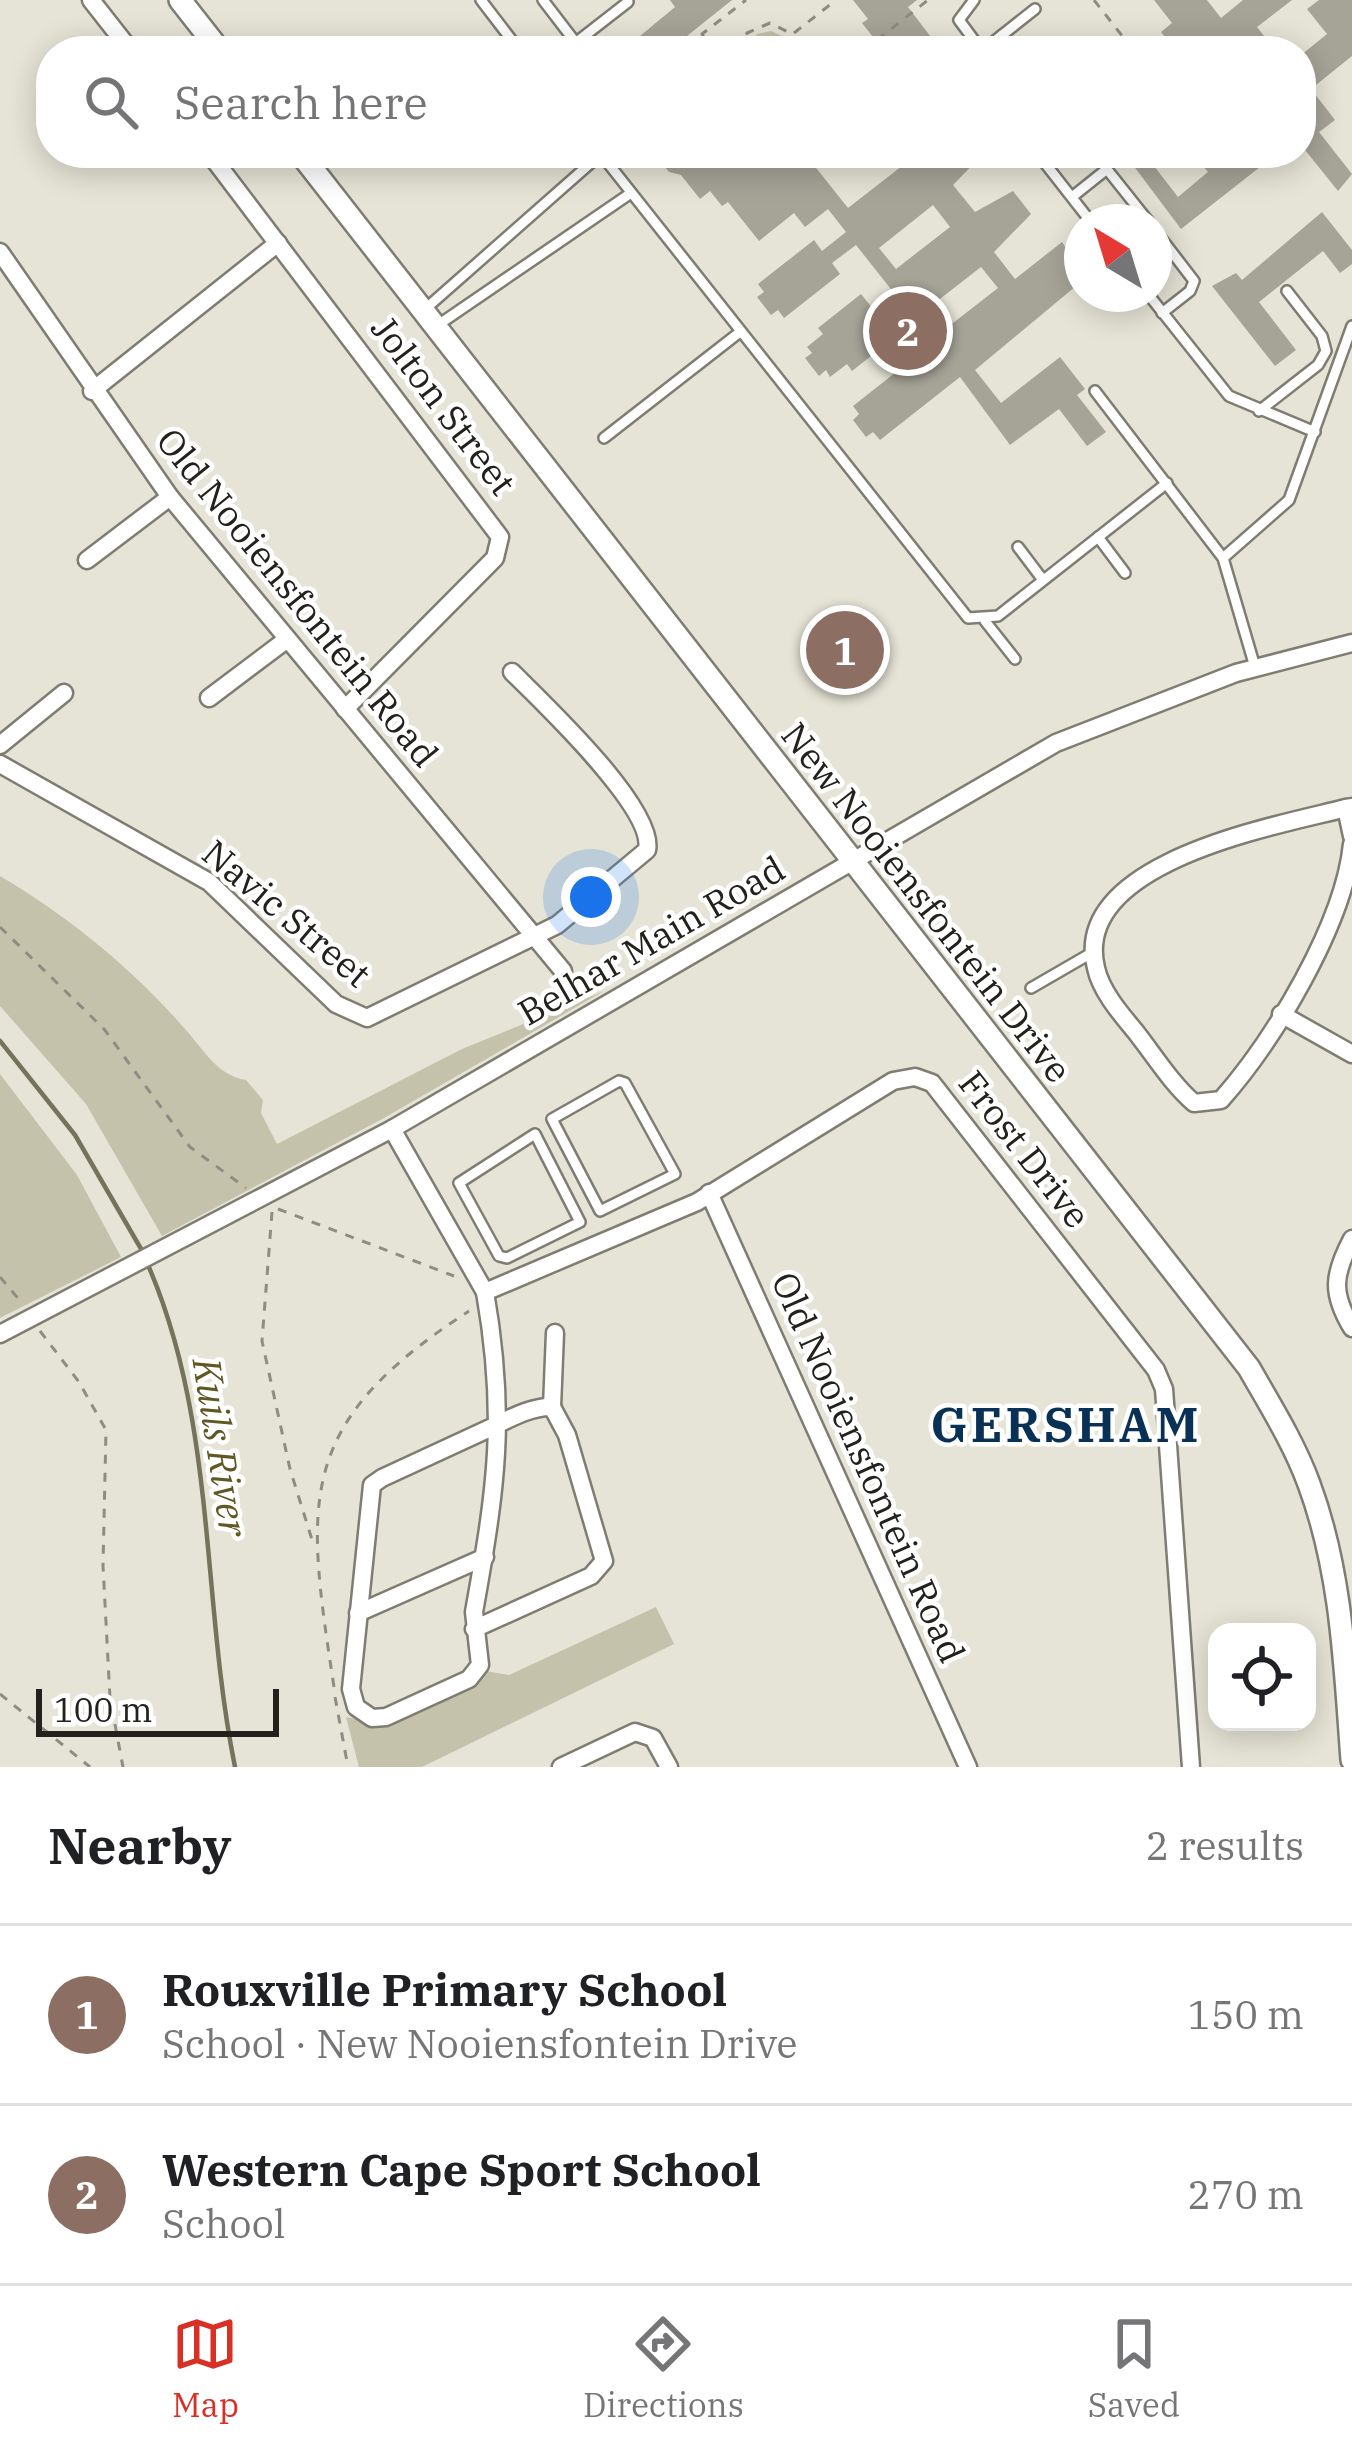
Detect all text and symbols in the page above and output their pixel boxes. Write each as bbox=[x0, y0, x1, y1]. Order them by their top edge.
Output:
search box bbox=[36, 36, 1316, 168]
icon: search bbox=[78, 69, 144, 135]
text: Search here bbox=[174, 73, 428, 131]
north arrow bbox=[1064, 204, 1172, 312]
pin: 2 bbox=[869, 286, 947, 376]
street label: Jolton Street bbox=[361, 306, 527, 504]
street label: Old Nooiensfontein Road bbox=[147, 418, 449, 776]
pin: 1 bbox=[806, 605, 884, 695]
street label: New Nooiensfontein Drive bbox=[772, 712, 1082, 1092]
street label: Navic Street bbox=[193, 829, 381, 997]
street label: Belhar Main Road bbox=[509, 845, 793, 1035]
your location bbox=[561, 867, 621, 927]
street label: Frost Drive bbox=[949, 1061, 1101, 1237]
street label: Old Nooiensfontein Road bbox=[762, 1264, 976, 1670]
water label: Kuils River bbox=[182, 1353, 260, 1541]
district label: GERSHAM bbox=[931, 1393, 1201, 1455]
map controls bbox=[1208, 1623, 1316, 1731]
button: locate bbox=[1208, 1623, 1316, 1731]
scale bar bbox=[36, 1683, 279, 1736]
text: 100 m bbox=[54, 1688, 153, 1731]
text: Nearby bbox=[48, 1812, 232, 1878]
text: 2 results bbox=[1146, 1820, 1304, 1871]
text: Rouxville Primary School bbox=[162, 1960, 727, 2018]
text: 1 bbox=[75, 1989, 99, 2040]
text: 150 m bbox=[1188, 1989, 1304, 2040]
text: School · New Nooiensfontein Drive bbox=[162, 2018, 797, 2069]
text: Western Cape Sport School bbox=[162, 2140, 761, 2198]
text: 2 bbox=[75, 2169, 99, 2220]
text: 270 m bbox=[1188, 2169, 1304, 2220]
text: School bbox=[162, 2198, 285, 2249]
tab: Map bbox=[172, 2311, 239, 2426]
tab: Directions bbox=[583, 2311, 744, 2426]
tab: Saved bbox=[1088, 2311, 1180, 2426]

